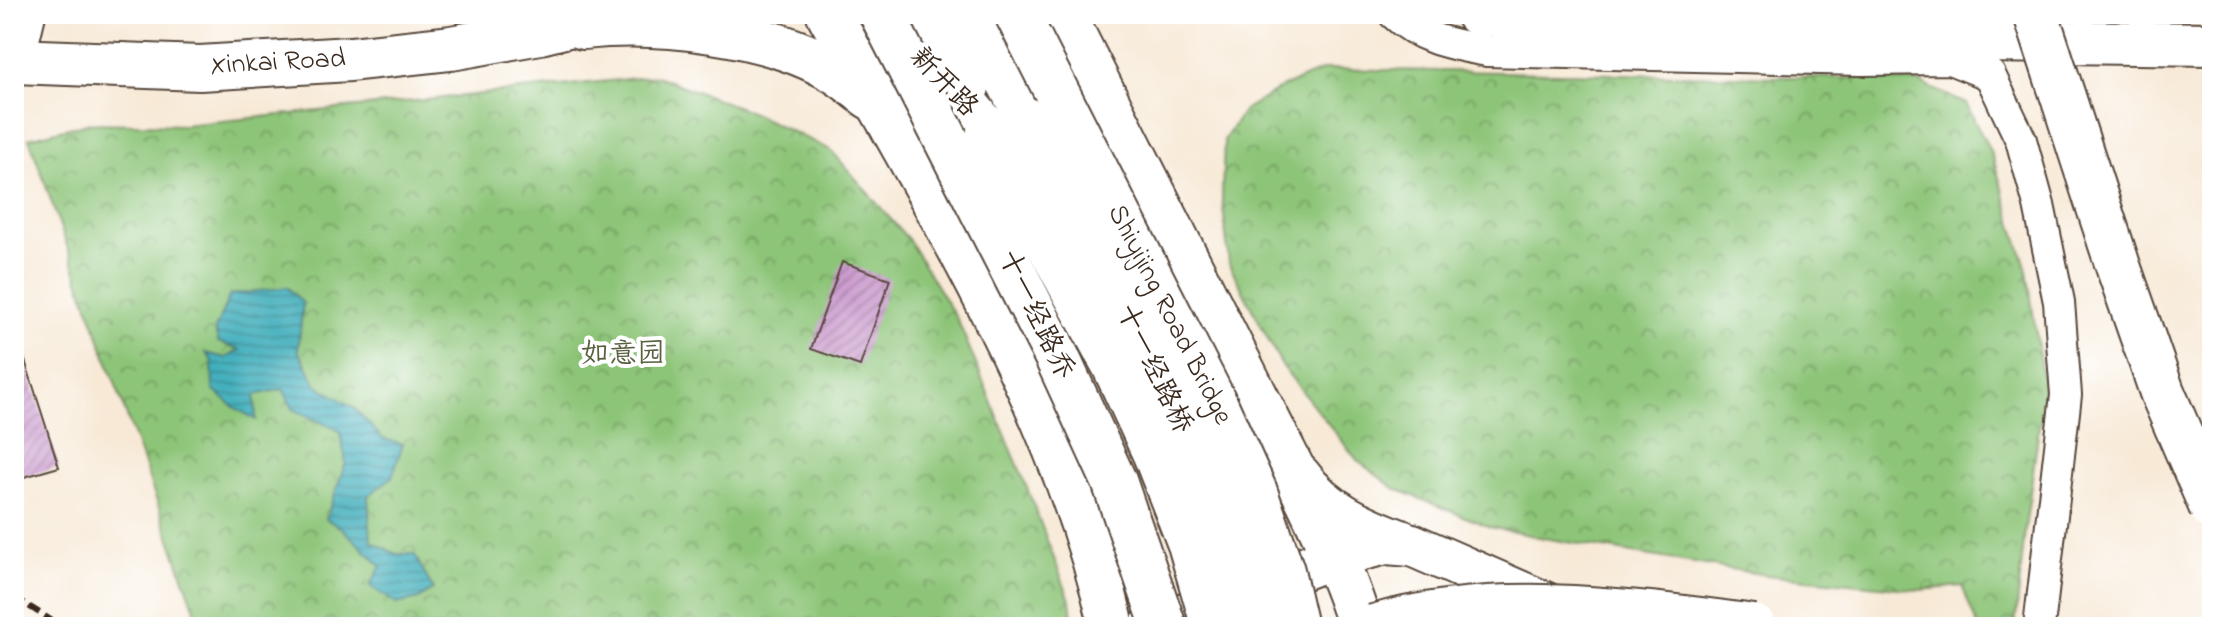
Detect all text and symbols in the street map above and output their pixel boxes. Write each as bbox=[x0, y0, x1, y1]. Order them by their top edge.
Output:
street label: Xinkai Road bbox=[209, 39, 347, 87]
street label: 新开路 bbox=[899, 39, 987, 127]
street label: Shiyijing Road Bridge bbox=[1096, 198, 1242, 433]
street label: 十一经路乔 bbox=[986, 243, 1084, 387]
street label: 十一经路桥 bbox=[1104, 297, 1202, 441]
park label: 如意园 bbox=[581, 335, 665, 376]

